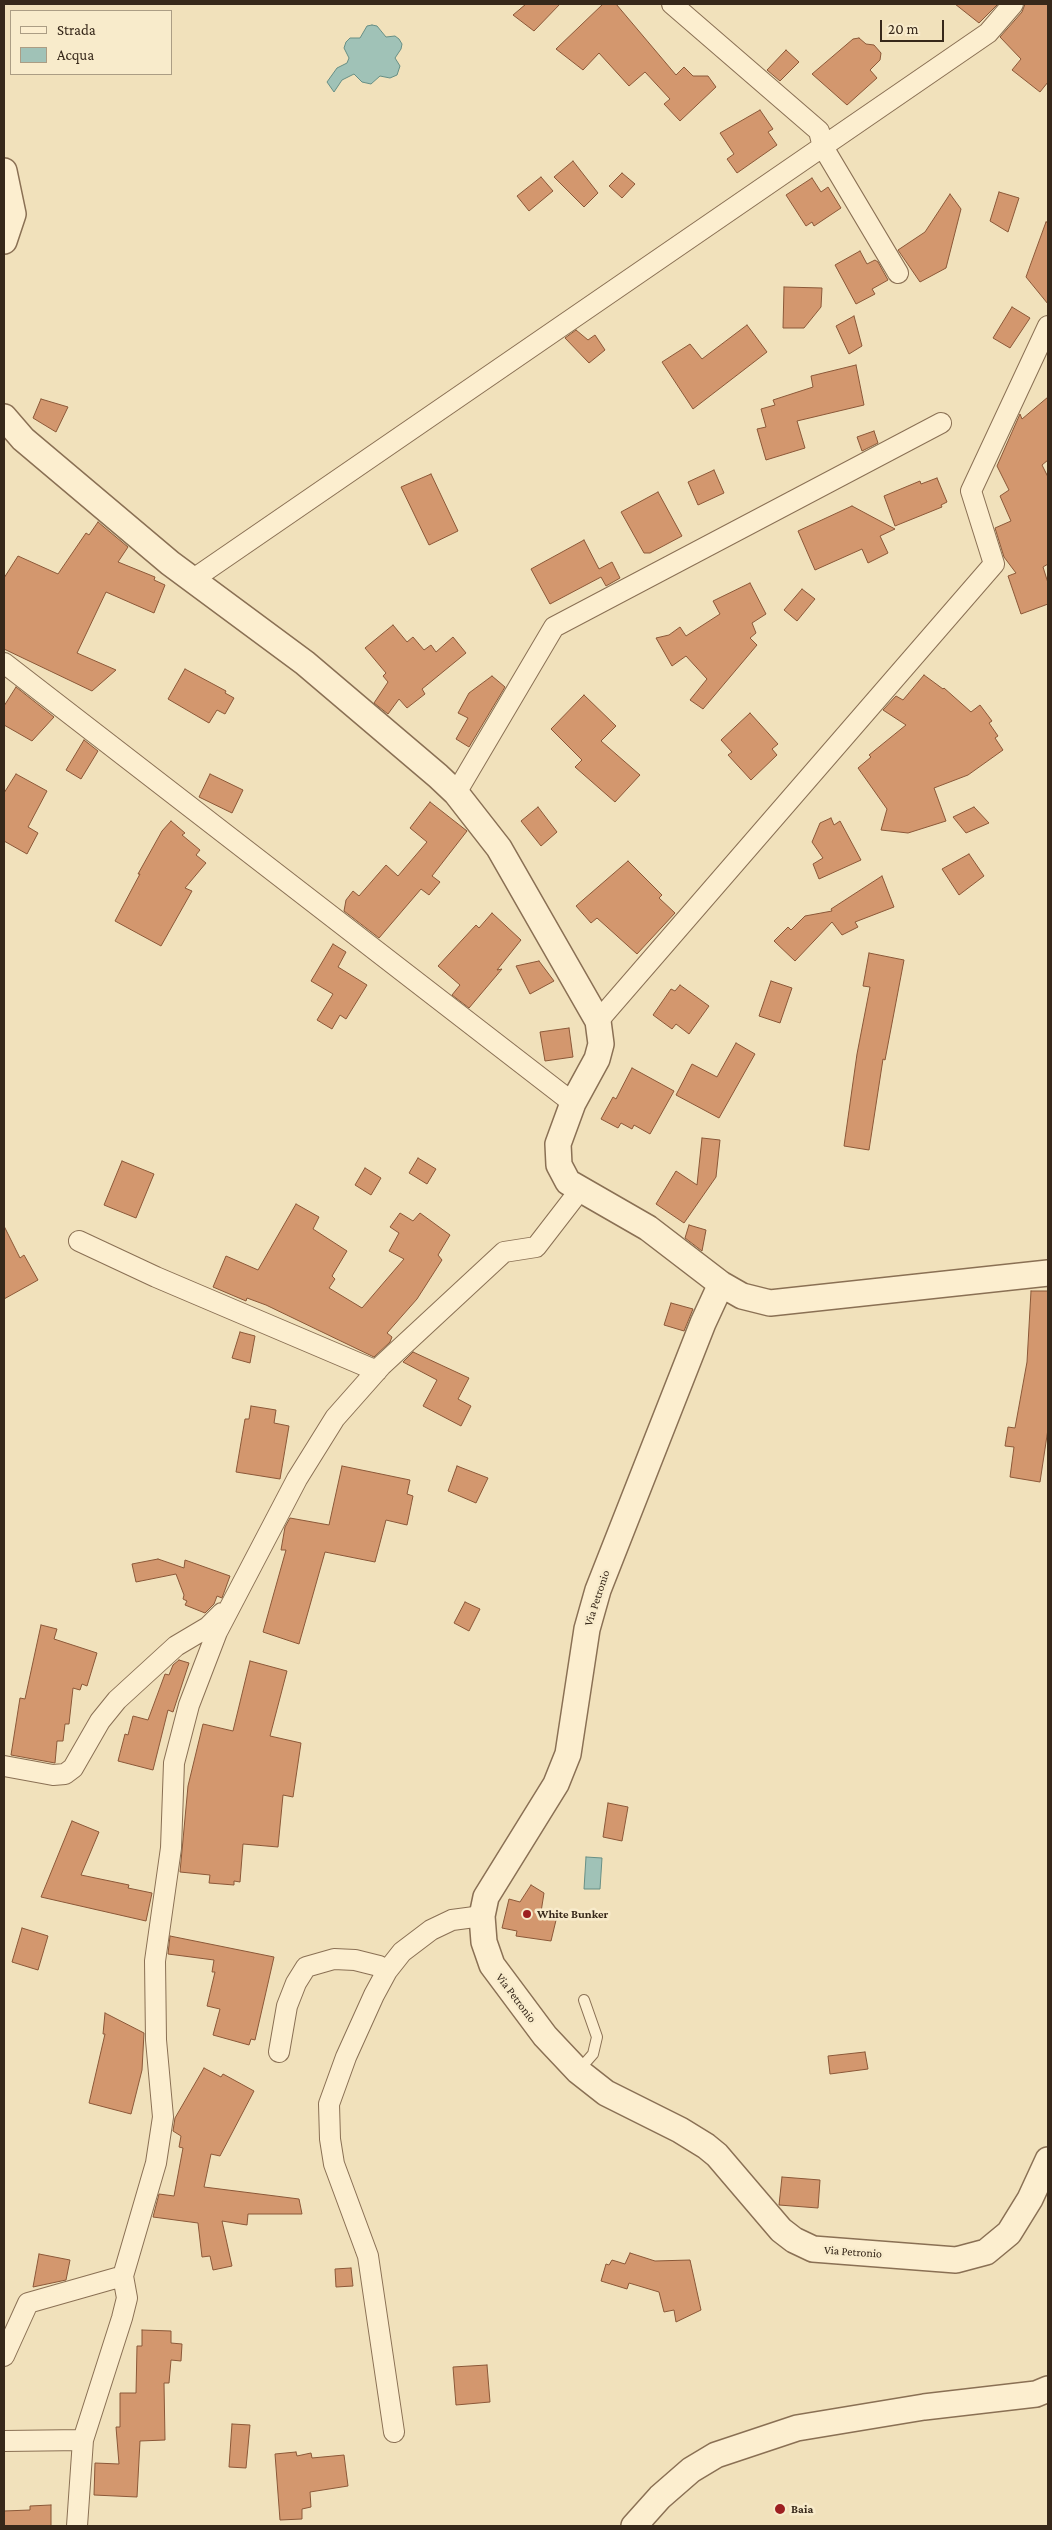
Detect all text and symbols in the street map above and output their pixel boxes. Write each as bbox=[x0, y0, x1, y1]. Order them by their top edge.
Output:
legend bbox=[10, 10, 172, 75]
scale bar bbox=[882, 10, 946, 42]
text: 20 m bbox=[888, 21, 919, 37]
text: Strada bbox=[57, 22, 96, 38]
text: Acqua bbox=[57, 47, 94, 63]
street label: Via Petronio bbox=[581, 1568, 613, 1628]
place label: White Bunker bbox=[537, 1907, 608, 1921]
marker: White Bunker bbox=[521, 1908, 533, 1920]
street label: Via Petronio bbox=[493, 1970, 539, 2026]
street label: Via Petronio bbox=[824, 2243, 882, 2261]
marker: Baia bbox=[773, 2502, 787, 2516]
place label: Baia bbox=[791, 2502, 813, 2516]

